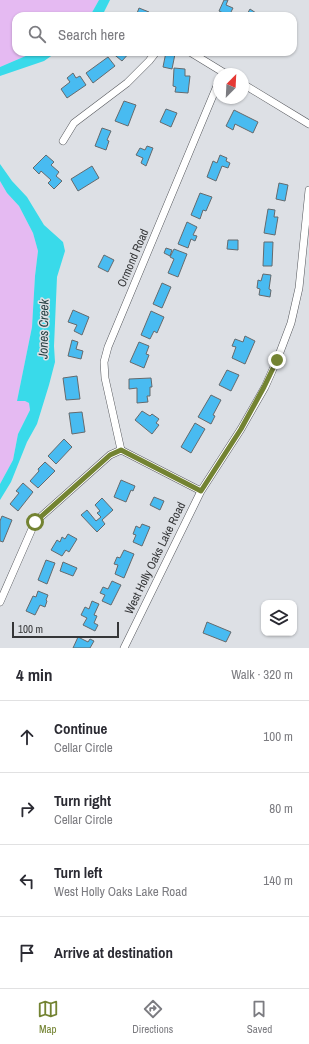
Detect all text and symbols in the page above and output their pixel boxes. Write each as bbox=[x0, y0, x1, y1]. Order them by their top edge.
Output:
search box bbox=[12, 12, 297, 56]
icon: search bbox=[26, 23, 48, 45]
text: Search here bbox=[58, 24, 125, 45]
north arrow bbox=[213, 68, 249, 104]
street label: Ormond Road bbox=[114, 226, 152, 290]
water label: Jones Creek bbox=[34, 298, 53, 360]
route end bbox=[268, 351, 286, 369]
street label: West Holly Oaks Lake Road bbox=[121, 499, 189, 617]
route start bbox=[26, 513, 44, 531]
map controls bbox=[261, 600, 297, 636]
button: layers bbox=[261, 600, 297, 636]
scale bar bbox=[12, 620, 119, 639]
text: 100 m bbox=[18, 622, 43, 636]
text: 4 min bbox=[16, 663, 52, 686]
text: Walk · 320 m bbox=[231, 666, 293, 683]
text: Continue bbox=[54, 718, 107, 739]
icon: ahead bbox=[16, 726, 38, 748]
text: 100 m bbox=[263, 728, 293, 745]
text: Cellar Circle bbox=[54, 739, 113, 756]
text: Turn right bbox=[54, 790, 111, 811]
icon: right bbox=[16, 798, 38, 820]
text: 80 m bbox=[269, 800, 293, 817]
text: Cellar Circle bbox=[54, 811, 113, 828]
text: Turn left bbox=[54, 862, 102, 883]
icon: left bbox=[16, 870, 38, 892]
text: 140 m bbox=[263, 872, 293, 889]
text: West Holly Oaks Lake Road bbox=[54, 883, 187, 900]
icon: arrive bbox=[16, 942, 38, 964]
text: Arrive at destination bbox=[54, 942, 173, 963]
tab: Map bbox=[37, 998, 59, 1036]
tab: Directions bbox=[132, 998, 173, 1036]
tab: Saved bbox=[247, 998, 272, 1036]

